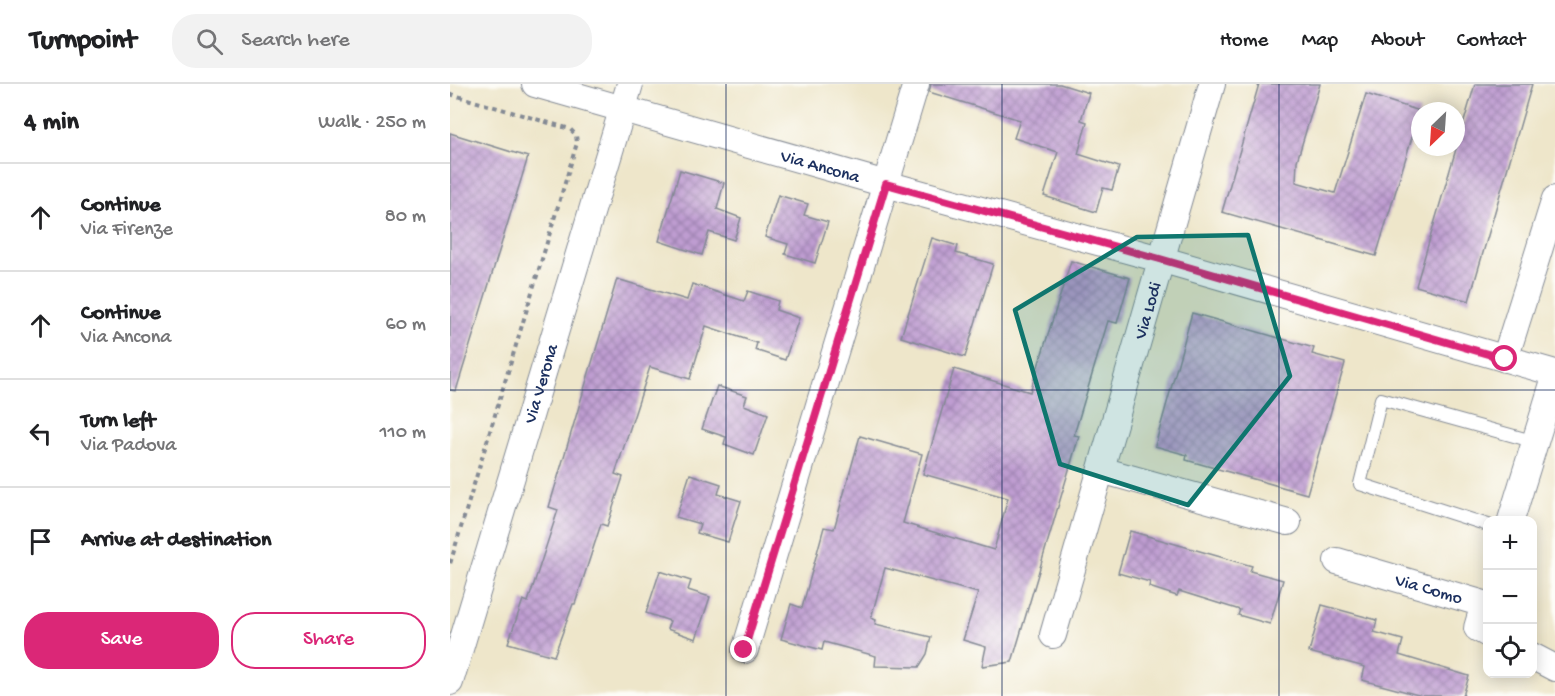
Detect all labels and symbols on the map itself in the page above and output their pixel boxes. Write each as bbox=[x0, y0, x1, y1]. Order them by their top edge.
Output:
north arrow bbox=[1411, 102, 1465, 156]
street label: Via Ancona bbox=[777, 146, 863, 189]
street label: Via Lodi bbox=[1131, 280, 1167, 343]
street label: Via Verona bbox=[520, 341, 564, 427]
route start bbox=[1491, 345, 1517, 371]
street label: Via Como bbox=[1391, 570, 1465, 610]
route end bbox=[730, 636, 756, 662]

